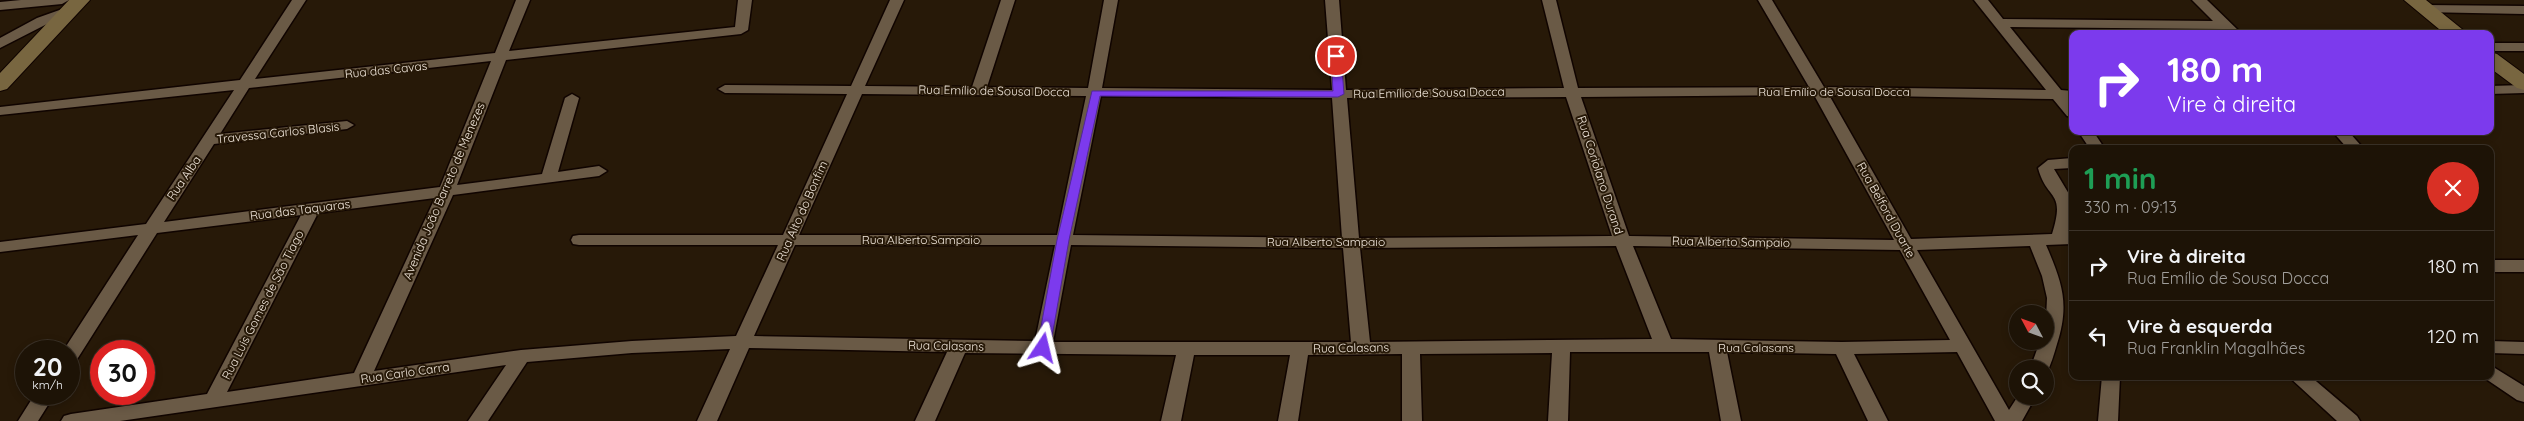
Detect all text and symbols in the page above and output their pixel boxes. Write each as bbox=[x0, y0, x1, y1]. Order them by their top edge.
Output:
pin bbox=[1315, 35, 1357, 77]
icon: arrive bbox=[1322, 42, 1350, 70]
text: 180 m bbox=[2167, 47, 2263, 91]
icon: right bbox=[2084, 50, 2149, 115]
street label: Rua das Cavas bbox=[344, 58, 428, 81]
street label: Rua Emílio de Sousa Docca bbox=[918, 82, 1070, 99]
street label: Rua Emílio de Sousa Docca bbox=[1353, 84, 1505, 101]
street label: Rua Emílio de Sousa Docca bbox=[1758, 84, 1910, 99]
text: Vire à direita bbox=[2167, 90, 2296, 118]
street label: Avenida João Barreto de Menezes bbox=[399, 100, 488, 282]
street label: Rua Coriolano Durand bbox=[1574, 114, 1627, 236]
street label: Travessa Carlos Blasis bbox=[216, 119, 340, 146]
street label: Rua Alba bbox=[163, 153, 204, 203]
street label: Rua Alto do Bonfim bbox=[773, 158, 830, 263]
street label: Rua Belford Duarte bbox=[1854, 159, 1919, 260]
text: 1 min bbox=[2084, 159, 2157, 197]
button: close bbox=[2427, 162, 2479, 214]
street label: Rua das Taquaras bbox=[249, 196, 351, 223]
text: 330 m · 09:13 bbox=[2084, 197, 2177, 217]
street label: Rua Luis Gomes de São Tiago bbox=[218, 228, 307, 382]
street label: Rua Alberto Sampaio bbox=[862, 232, 980, 247]
street label: Rua Alberto Sampaio bbox=[1672, 233, 1790, 250]
street label: Rua Alberto Sampaio bbox=[1267, 234, 1385, 249]
text: Vire à direita bbox=[2127, 244, 2246, 268]
icon: right bbox=[2084, 252, 2112, 280]
text: 180 m bbox=[2428, 254, 2479, 278]
text: Rua Emílio de Sousa Docca bbox=[2127, 268, 2329, 288]
north arrow bbox=[2009, 305, 2054, 350]
map controls bbox=[2009, 305, 2054, 405]
text: Vire à esquerda bbox=[2127, 314, 2272, 338]
position arrow bbox=[1016, 321, 1068, 373]
icon: left bbox=[2084, 322, 2112, 350]
text: 120 m bbox=[2428, 324, 2479, 348]
street label: Rua Calasans bbox=[908, 337, 985, 354]
text: Rua Franklin Magalhães bbox=[2127, 338, 2305, 358]
street label: Rua Calasans bbox=[1313, 339, 1389, 356]
speed limit sign: 30 bbox=[90, 340, 155, 405]
street label: Rua Calasans bbox=[1718, 340, 1794, 355]
text: 20 bbox=[33, 351, 62, 382]
street label: Rua Carlo Carra bbox=[359, 359, 450, 386]
button: search bbox=[2009, 360, 2054, 405]
text: km/h bbox=[32, 377, 63, 392]

